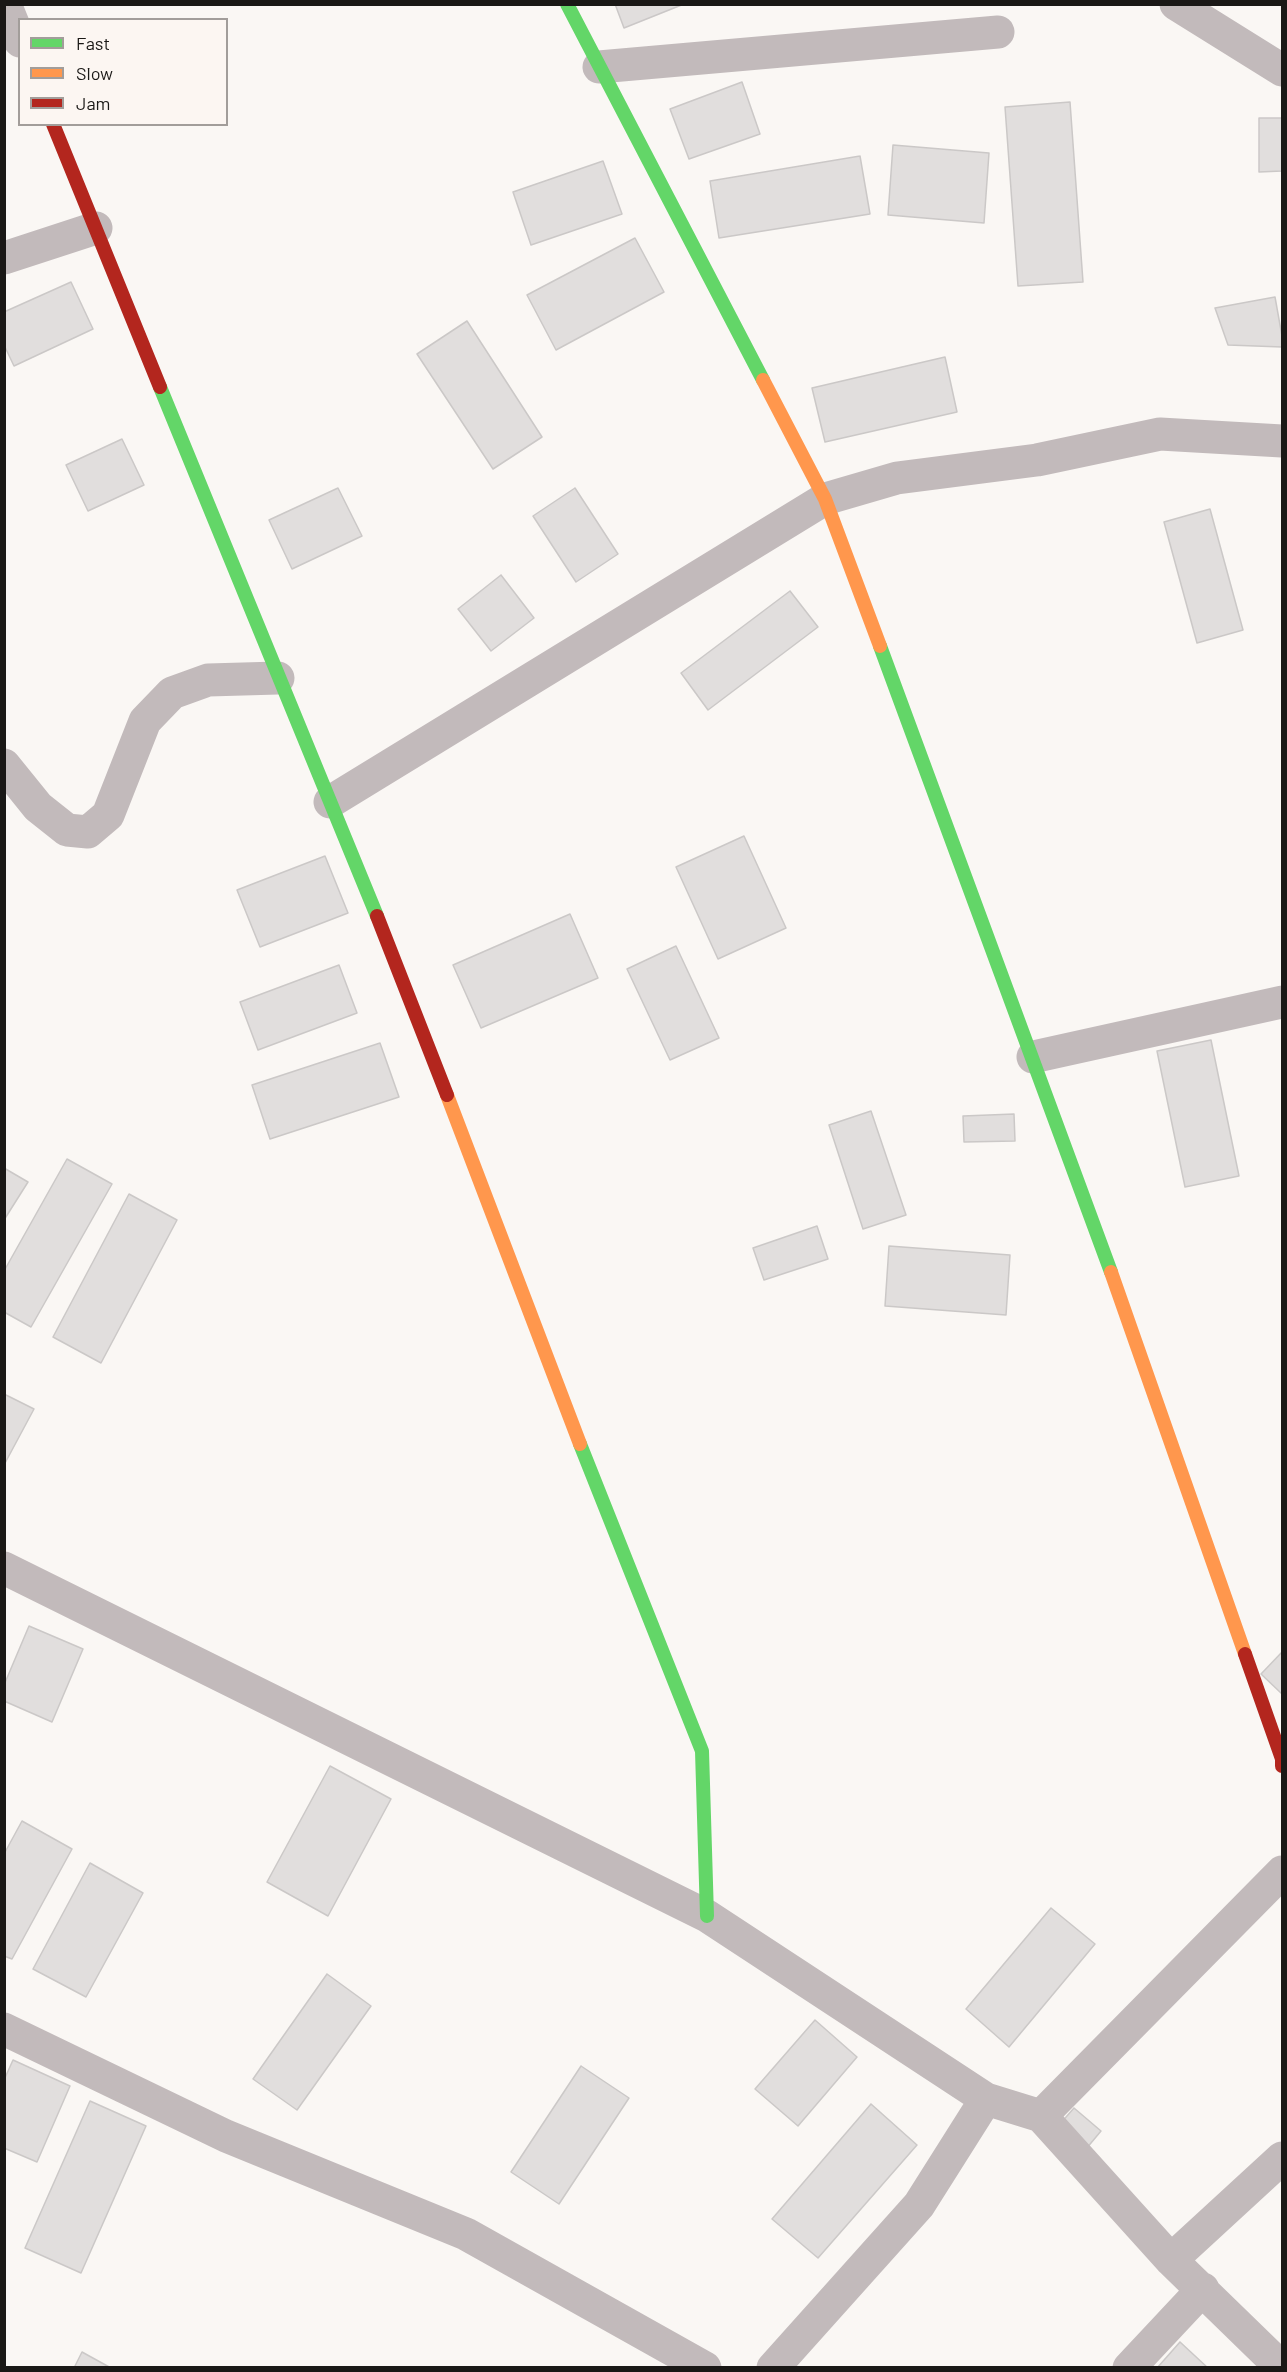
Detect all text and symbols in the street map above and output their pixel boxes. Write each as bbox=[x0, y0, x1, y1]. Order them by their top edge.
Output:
legend bbox=[18, 18, 228, 126]
text: Fast bbox=[76, 32, 110, 54]
text: Slow bbox=[76, 62, 113, 84]
text: Jam bbox=[76, 92, 110, 114]

